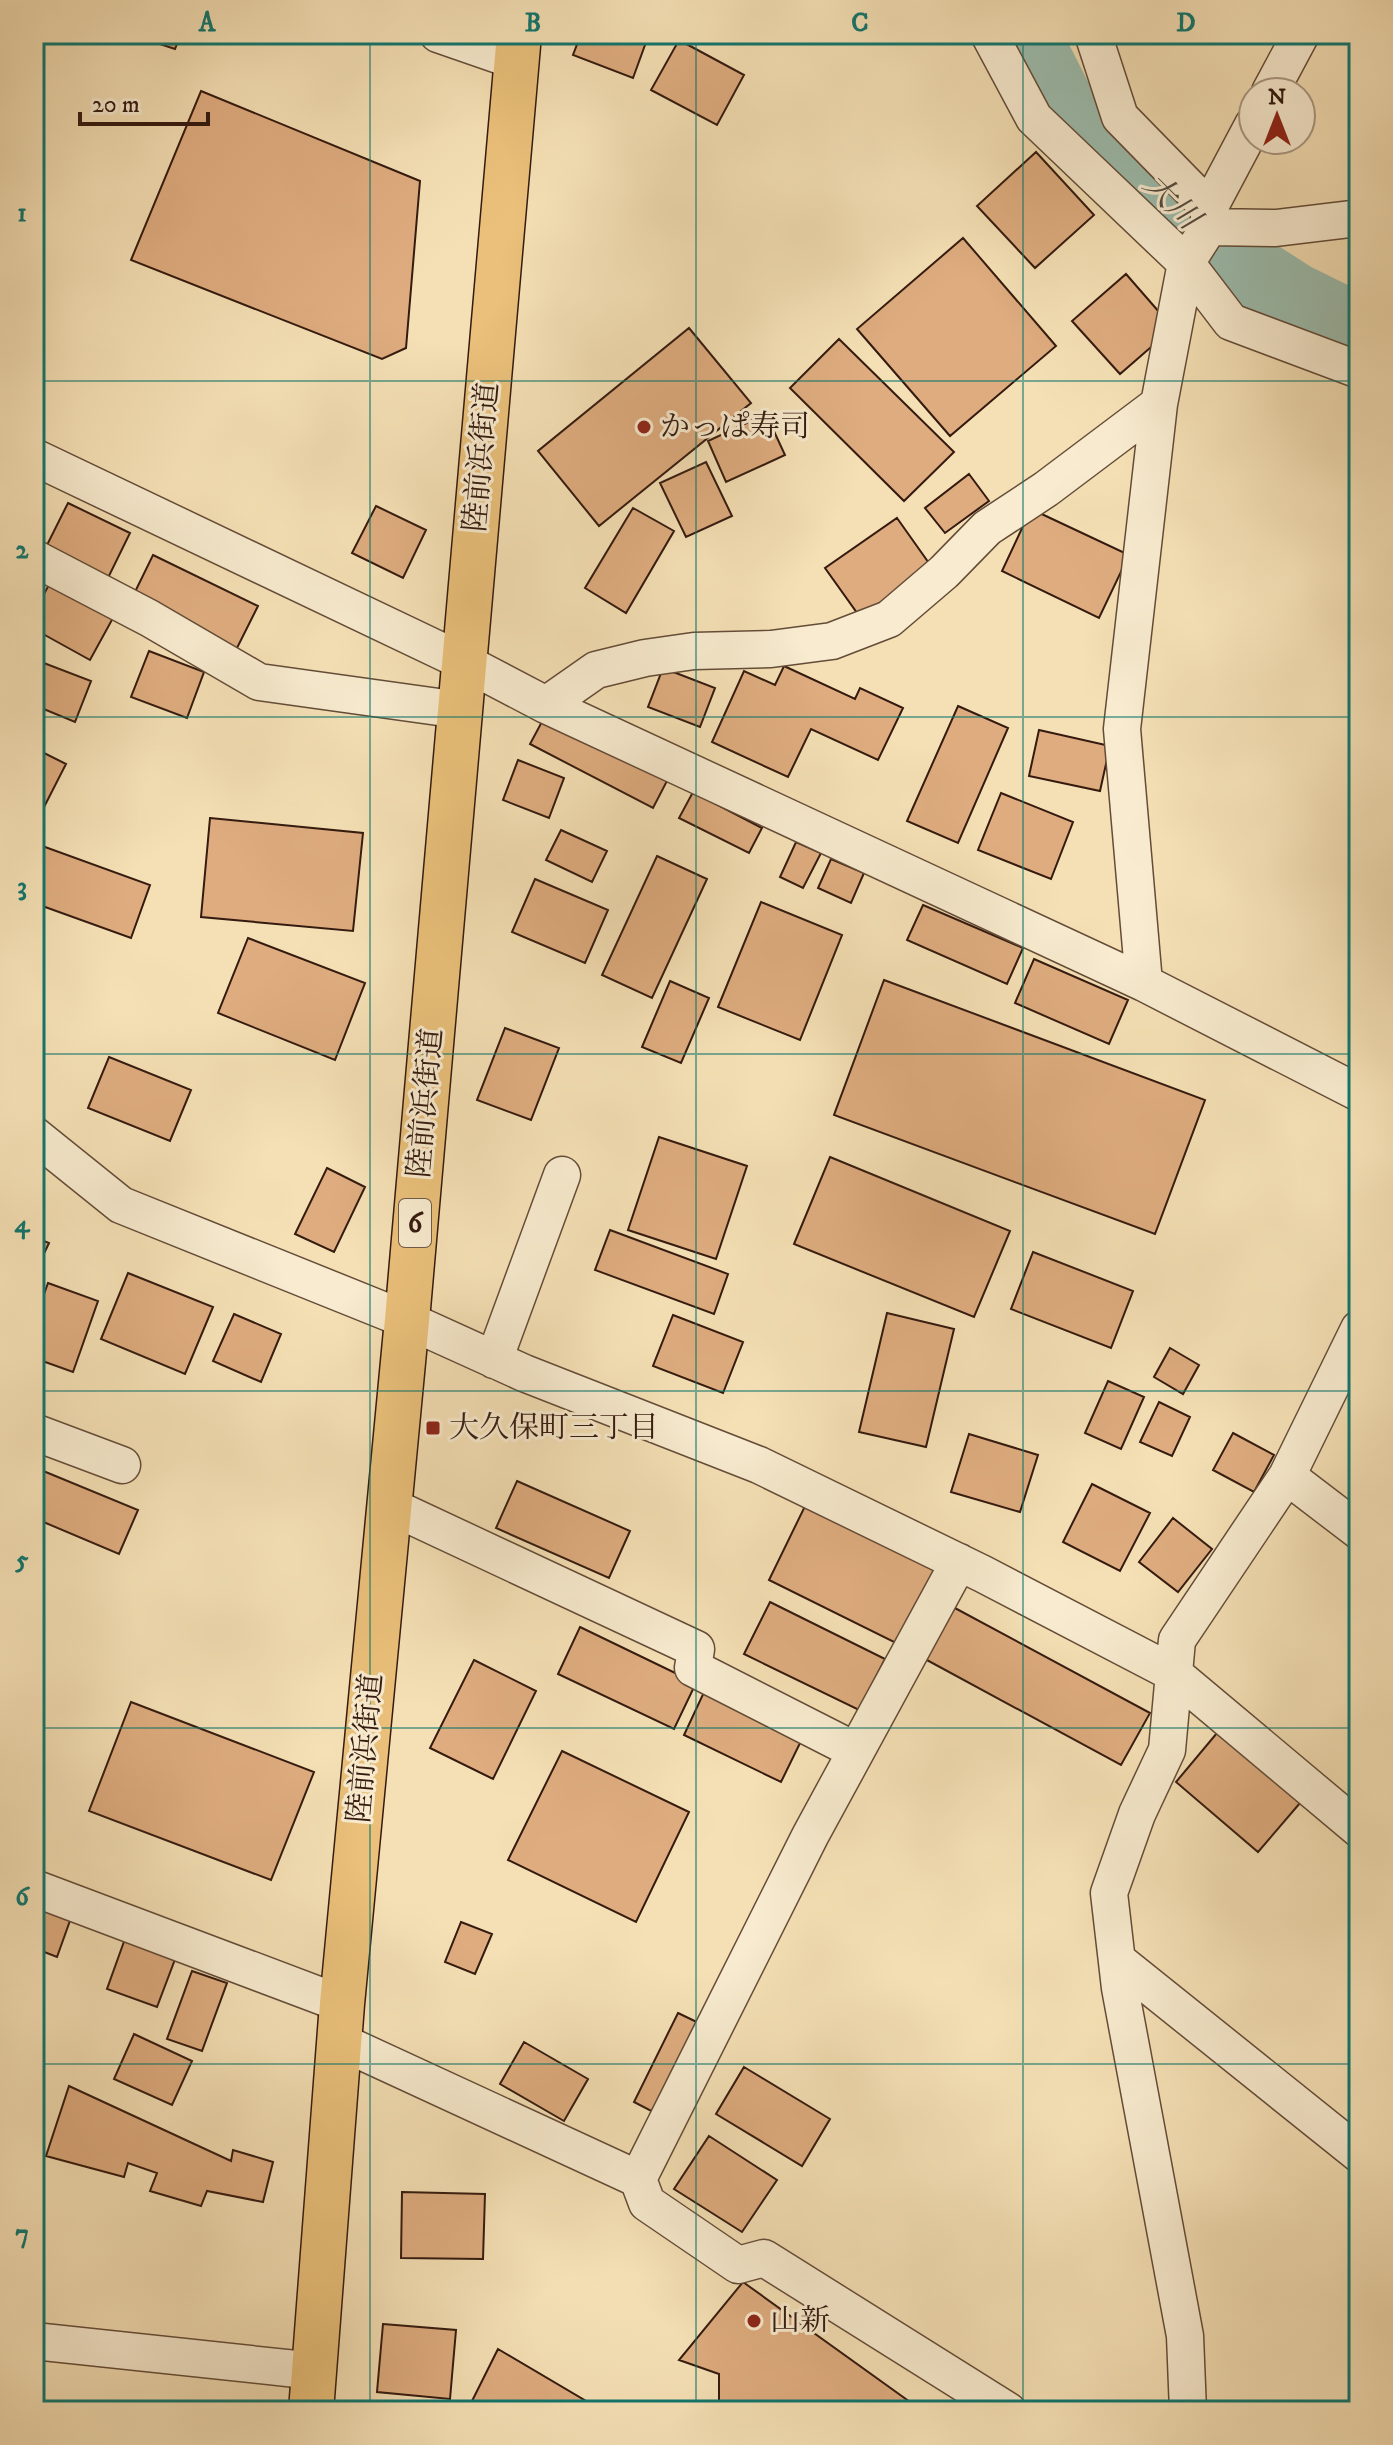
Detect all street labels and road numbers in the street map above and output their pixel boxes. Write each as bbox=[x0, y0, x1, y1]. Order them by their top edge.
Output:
street label: 陸前浜街道 bbox=[457, 381, 507, 533]
street label: 陸前浜街道 bbox=[401, 1027, 451, 1179]
road number: 6 bbox=[399, 1199, 431, 1247]
street label: 陸前浜街道 bbox=[341, 1672, 391, 1824]

